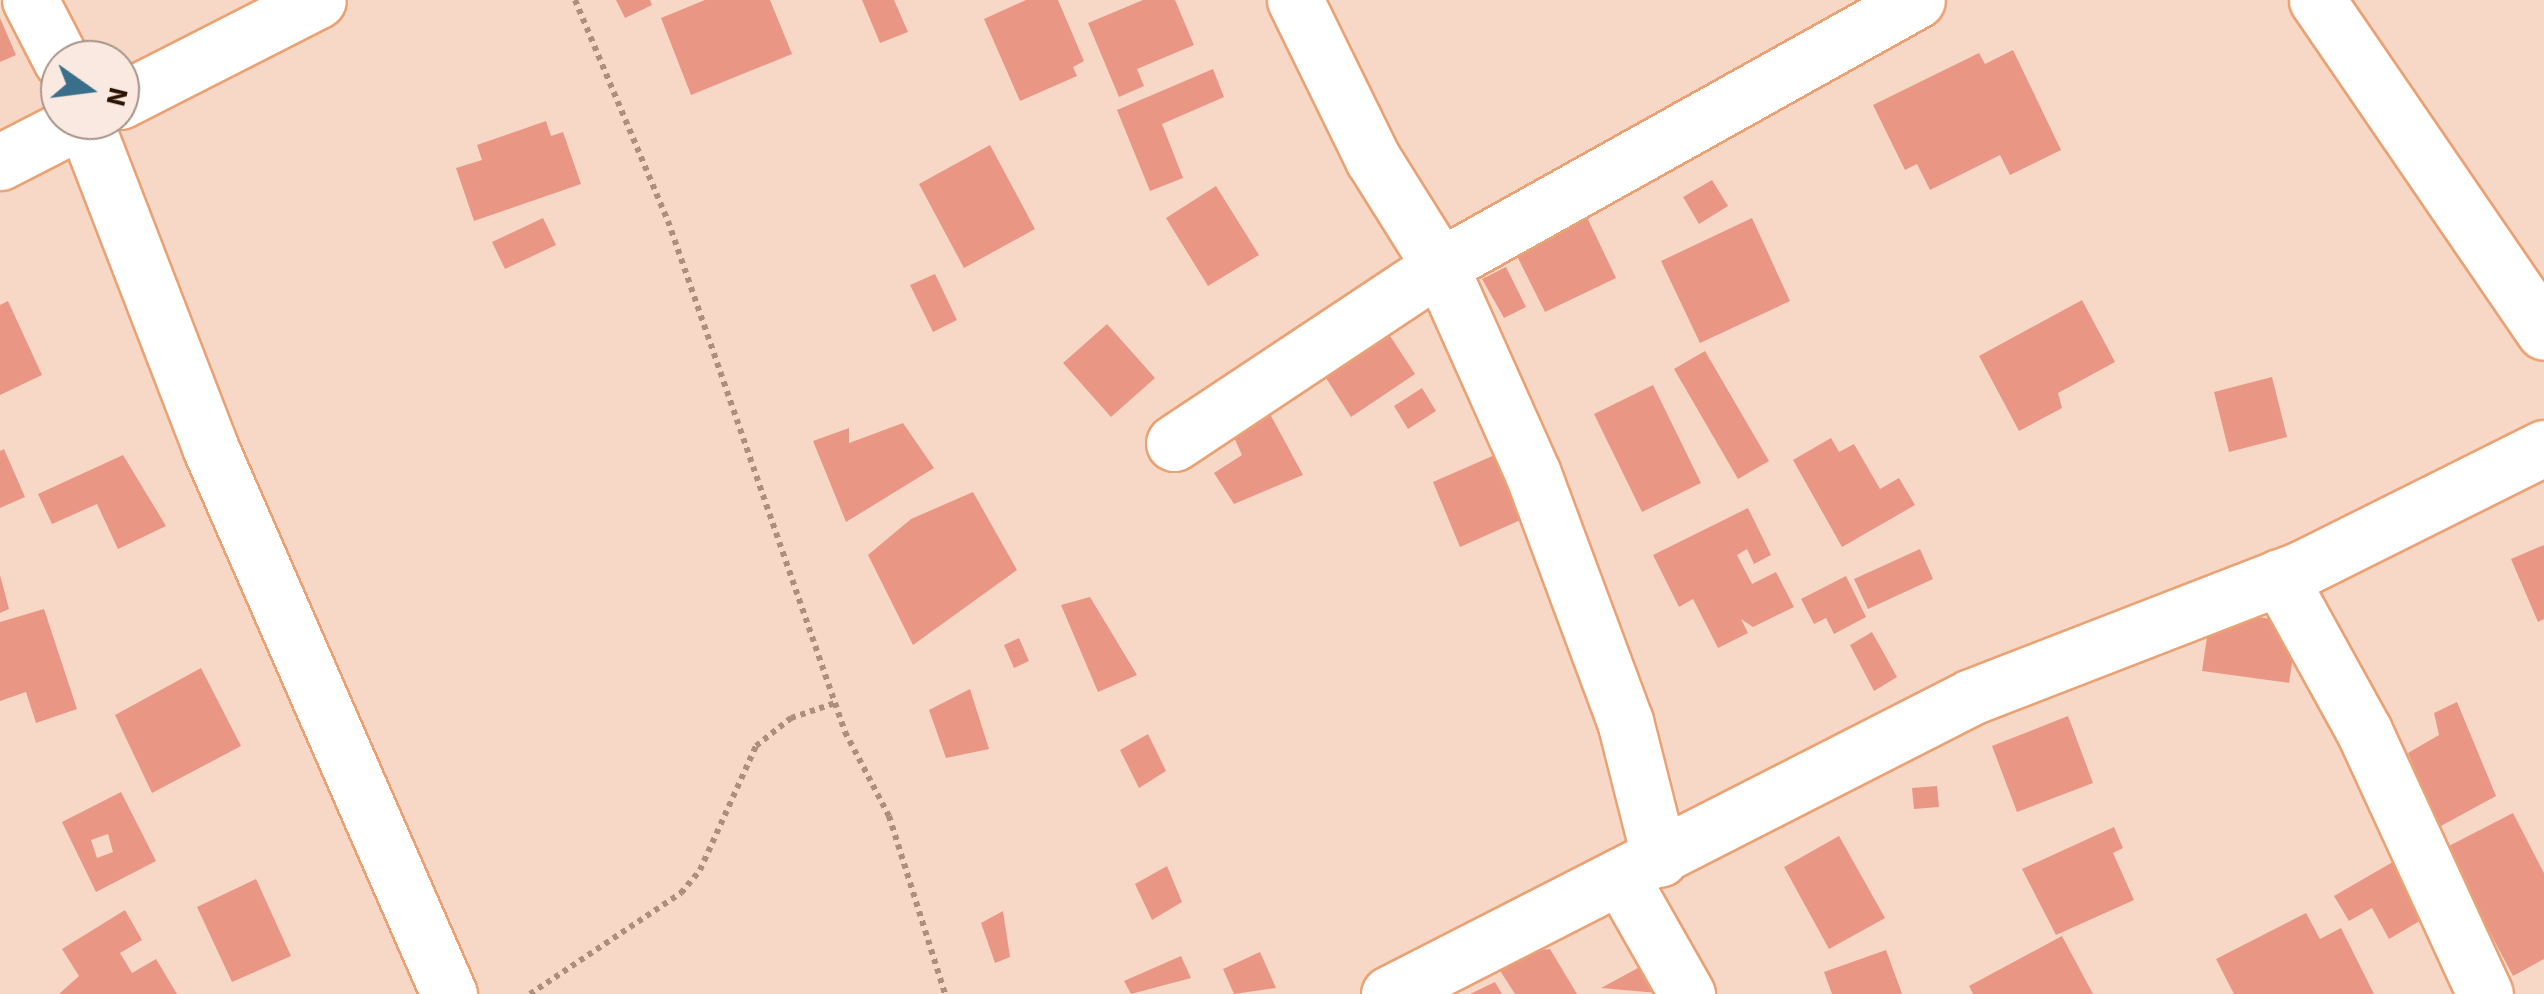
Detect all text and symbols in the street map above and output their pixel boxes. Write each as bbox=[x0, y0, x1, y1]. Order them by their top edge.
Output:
north arrow bbox=[40, 40, 140, 140]
text: N bbox=[96, 83, 139, 111]

